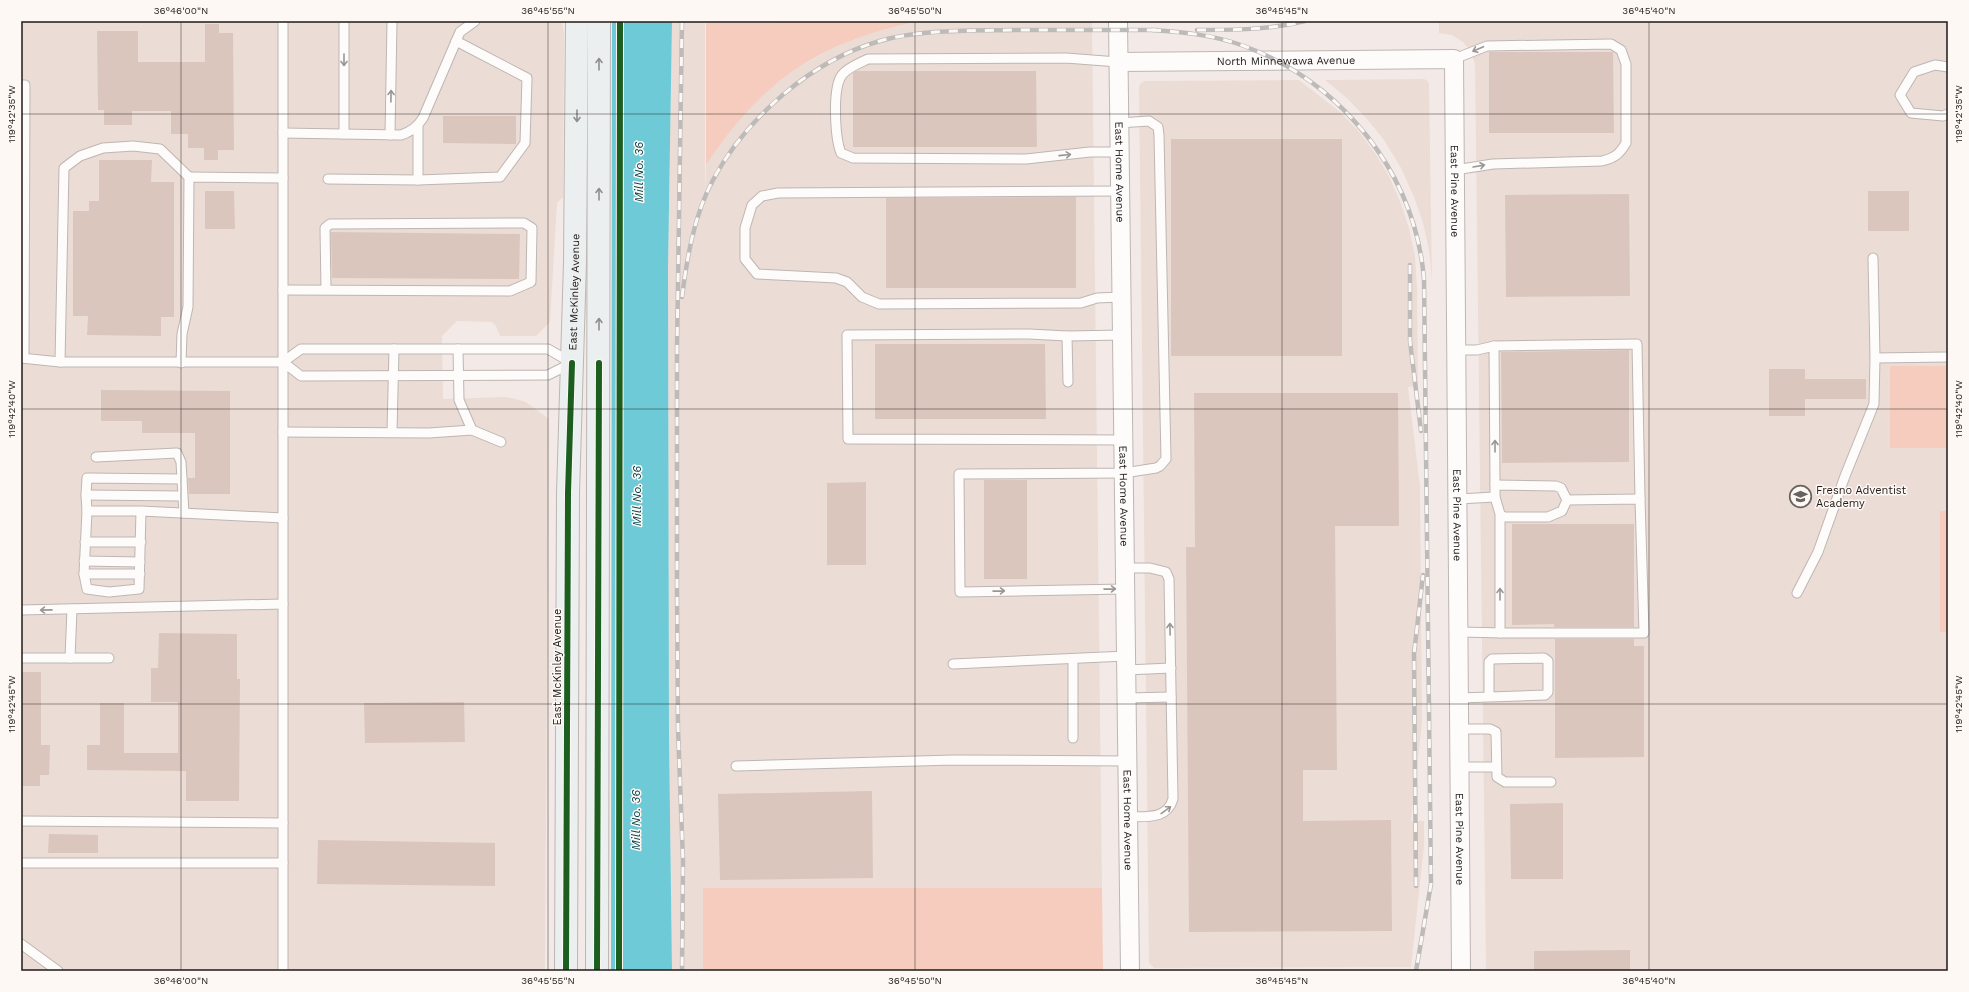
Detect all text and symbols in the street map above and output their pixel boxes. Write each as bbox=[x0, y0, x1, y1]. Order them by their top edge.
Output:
text: 36°46'00"N bbox=[154, 5, 208, 16]
text: 36°45'55"N bbox=[521, 5, 575, 16]
text: 36°45'50"N bbox=[888, 5, 942, 16]
text: 36°45'45"N bbox=[1256, 5, 1308, 16]
text: 36°45'40"N bbox=[1622, 5, 1676, 16]
one-way arrow bbox=[1473, 46, 1485, 54]
one-way arrow bbox=[340, 53, 348, 66]
street label: North Minnewawa Avenue bbox=[1217, 53, 1355, 68]
one-way arrow bbox=[595, 58, 603, 71]
text: 119°42'35"W bbox=[6, 85, 17, 143]
text: 119°42'35"W bbox=[1953, 85, 1964, 143]
one-way arrow bbox=[387, 90, 395, 103]
one-way arrow bbox=[573, 109, 580, 122]
street label: East Home Avenue bbox=[1113, 121, 1127, 223]
water label: Mill No. 36 bbox=[632, 141, 646, 202]
street label: East Pine Avenue bbox=[1448, 145, 1462, 237]
one-way arrow bbox=[1058, 151, 1071, 159]
one-way arrow bbox=[1472, 162, 1485, 170]
one-way arrow bbox=[595, 188, 603, 201]
street label: East McKinley Avenue bbox=[566, 234, 582, 351]
one-way arrow bbox=[595, 318, 603, 331]
text: 119°42'40"W bbox=[6, 380, 17, 438]
text: 119°42'40"W bbox=[1953, 380, 1964, 438]
one-way arrow bbox=[1491, 440, 1499, 453]
street label: East Home Avenue bbox=[1117, 445, 1131, 547]
water label: Mill No. 36 bbox=[630, 465, 644, 526]
street label: East Pine Avenue bbox=[1451, 469, 1464, 561]
school or university icon: Fresno Adventist Academy bbox=[1788, 483, 1814, 509]
place label: Fresno Adventist Academy bbox=[1816, 484, 1907, 510]
one-way arrow bbox=[1103, 585, 1116, 593]
one-way arrow bbox=[992, 587, 1005, 595]
one-way arrow bbox=[1496, 588, 1504, 601]
one-way arrow bbox=[40, 606, 53, 613]
street label: East McKinley Avenue bbox=[551, 609, 564, 725]
one-way arrow bbox=[1166, 623, 1174, 636]
text: 119°42'45"W bbox=[6, 675, 17, 733]
text: 119°42'45"W bbox=[1953, 675, 1964, 733]
street label: East Home Avenue bbox=[1121, 769, 1135, 871]
water label: Mill No. 36 bbox=[629, 789, 643, 850]
street label: East Pine Avenue bbox=[1453, 793, 1467, 885]
one-way arrow bbox=[1160, 806, 1171, 815]
text: 36°46'00"N bbox=[154, 975, 208, 986]
text: 36°45'55"N bbox=[521, 975, 575, 986]
text: 36°45'50"N bbox=[888, 975, 942, 986]
text: 36°45'45"N bbox=[1256, 975, 1308, 986]
text: 36°45'40"N bbox=[1622, 975, 1676, 986]

